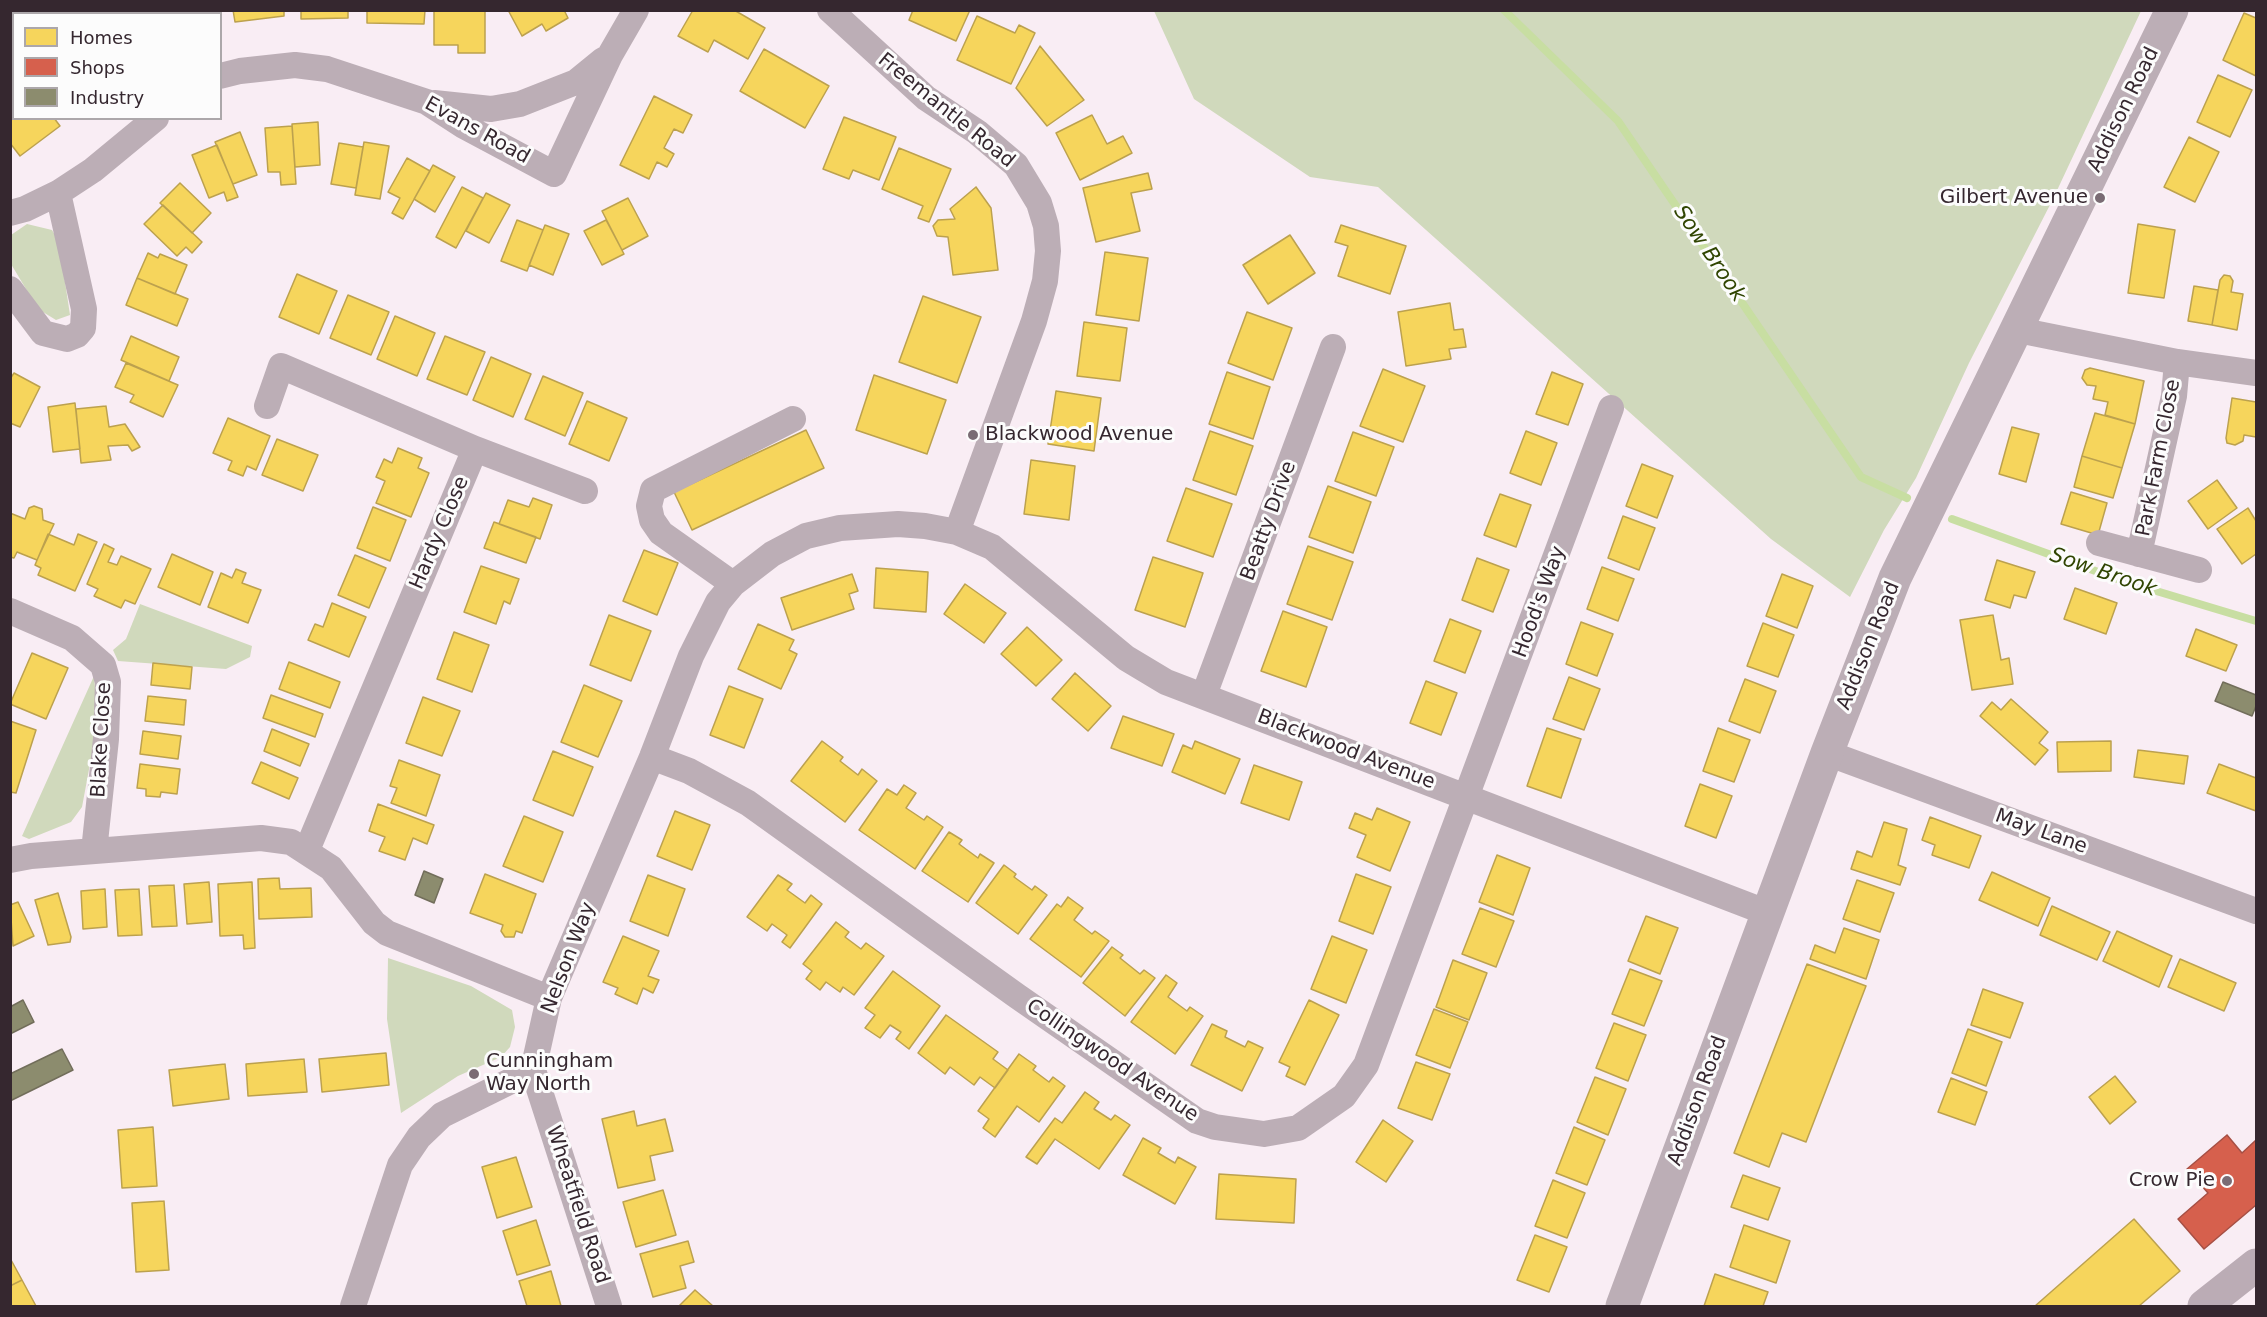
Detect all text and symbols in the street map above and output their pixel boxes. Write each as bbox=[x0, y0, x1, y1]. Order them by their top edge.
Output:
legend bbox=[12, 12, 222, 120]
text: Homes bbox=[70, 27, 133, 48]
street label: Addison Road bbox=[2083, 44, 2165, 176]
street label: Freemantle Road bbox=[873, 48, 1019, 174]
text: Shops bbox=[70, 57, 125, 78]
text: Industry bbox=[70, 87, 144, 108]
street label: Evans Road bbox=[420, 92, 534, 170]
place label: Gilbert Avenue bbox=[1940, 186, 2088, 210]
marker: Gilbert Avenue bbox=[2093, 191, 2107, 205]
water label: Sow Brook bbox=[1668, 201, 1750, 307]
street label: Park Farm Close bbox=[2132, 377, 2186, 539]
place label: Blackwood Avenue bbox=[985, 423, 1173, 447]
marker: Blackwood Avenue bbox=[966, 428, 980, 442]
street label: Beatty Drive bbox=[1236, 458, 1302, 584]
street label: Hardy Close bbox=[405, 473, 475, 593]
street label: Hood's Way bbox=[1509, 543, 1571, 661]
water label: Sow Brook bbox=[2046, 543, 2160, 603]
street label: Addison Road bbox=[1832, 578, 1906, 714]
street label: Blake Close bbox=[87, 682, 117, 798]
street label: Blackwood Avenue bbox=[1254, 705, 1438, 795]
street label: May Lane bbox=[1992, 804, 2090, 860]
street label: Nelson Way bbox=[537, 899, 601, 1017]
street label: Collingwood Avenue bbox=[1021, 994, 1203, 1128]
street label: Addison Road bbox=[1663, 1033, 1733, 1169]
place label: Cunningham Way North bbox=[486, 1050, 613, 1097]
marker: Cunningham Way North bbox=[467, 1067, 481, 1081]
street label: Wheatfield Road bbox=[540, 1123, 614, 1287]
place label: Crow Pie bbox=[2129, 1169, 2215, 1193]
marker: Crow Pie bbox=[2220, 1174, 2234, 1188]

